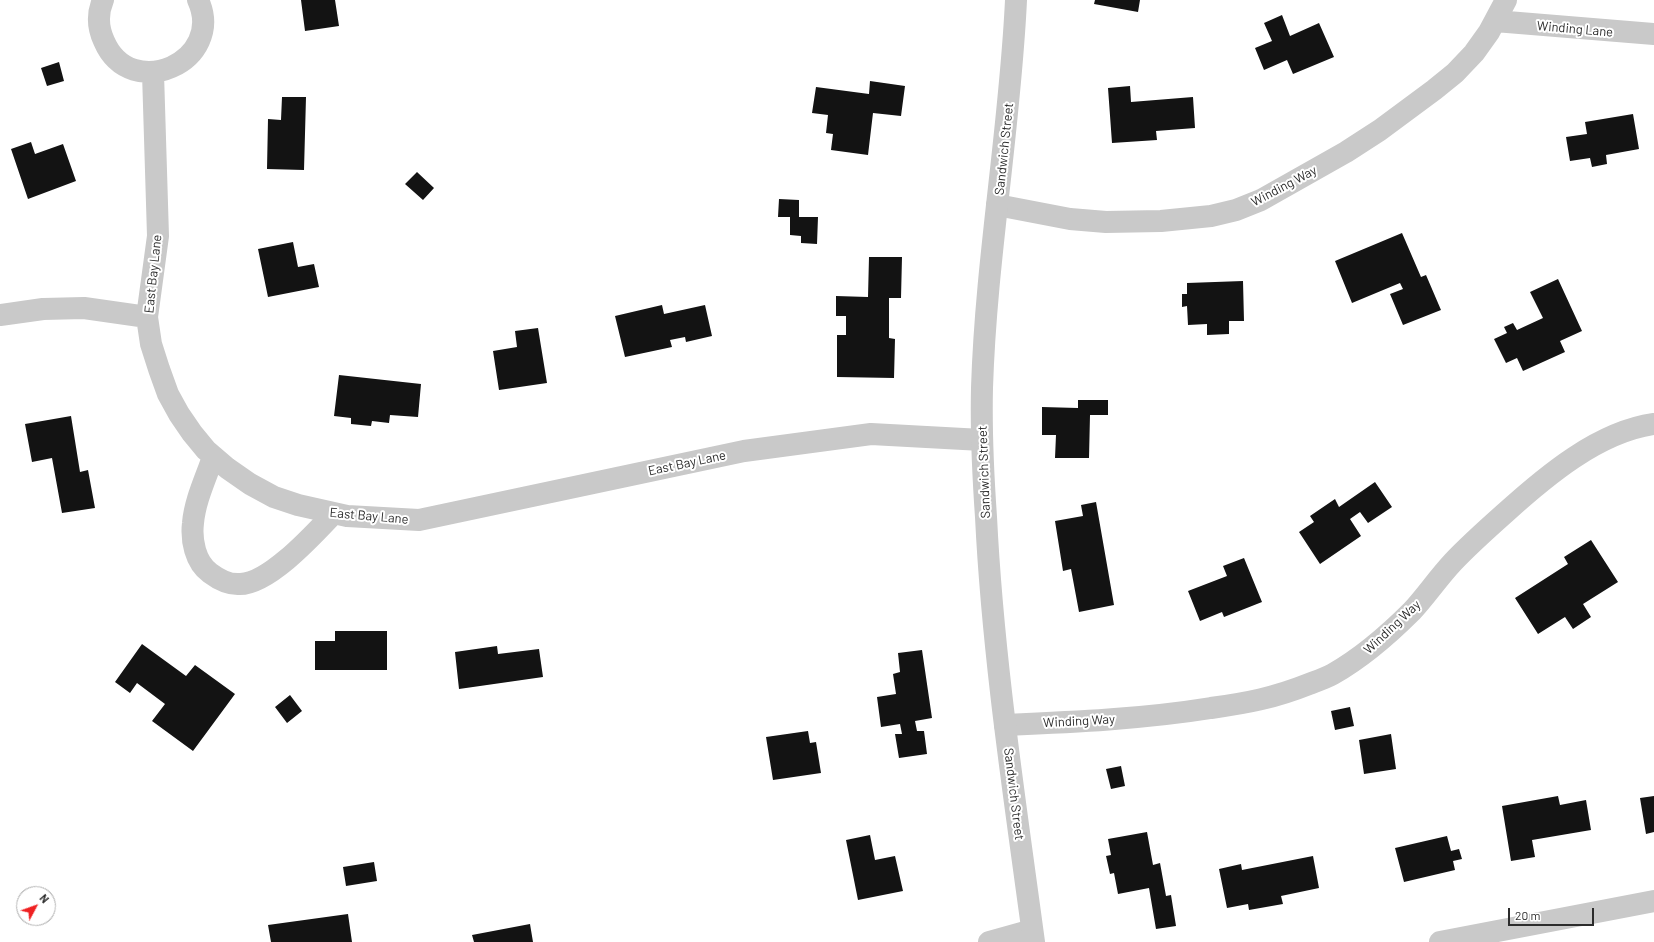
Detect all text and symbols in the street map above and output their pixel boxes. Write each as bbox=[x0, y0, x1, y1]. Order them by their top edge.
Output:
street label: Winding Lane bbox=[1536, 18, 1614, 40]
street label: Sandwich Street bbox=[991, 102, 1017, 196]
street label: Winding Way bbox=[1249, 162, 1319, 210]
street label: East Bay Lane bbox=[141, 234, 165, 314]
street label: Sandwich Street bbox=[975, 425, 993, 519]
street label: East Bay Lane bbox=[647, 447, 727, 479]
street label: East Bay Lane bbox=[329, 505, 409, 527]
street label: Winding Way bbox=[1360, 597, 1424, 657]
street label: Winding Way bbox=[1043, 711, 1115, 731]
street label: Sandwich Street bbox=[1001, 747, 1027, 841]
north arrow bbox=[16, 886, 56, 926]
text: N bbox=[37, 891, 52, 905]
scale bar bbox=[1510, 900, 1596, 926]
text: 20 m bbox=[1515, 908, 1541, 922]

